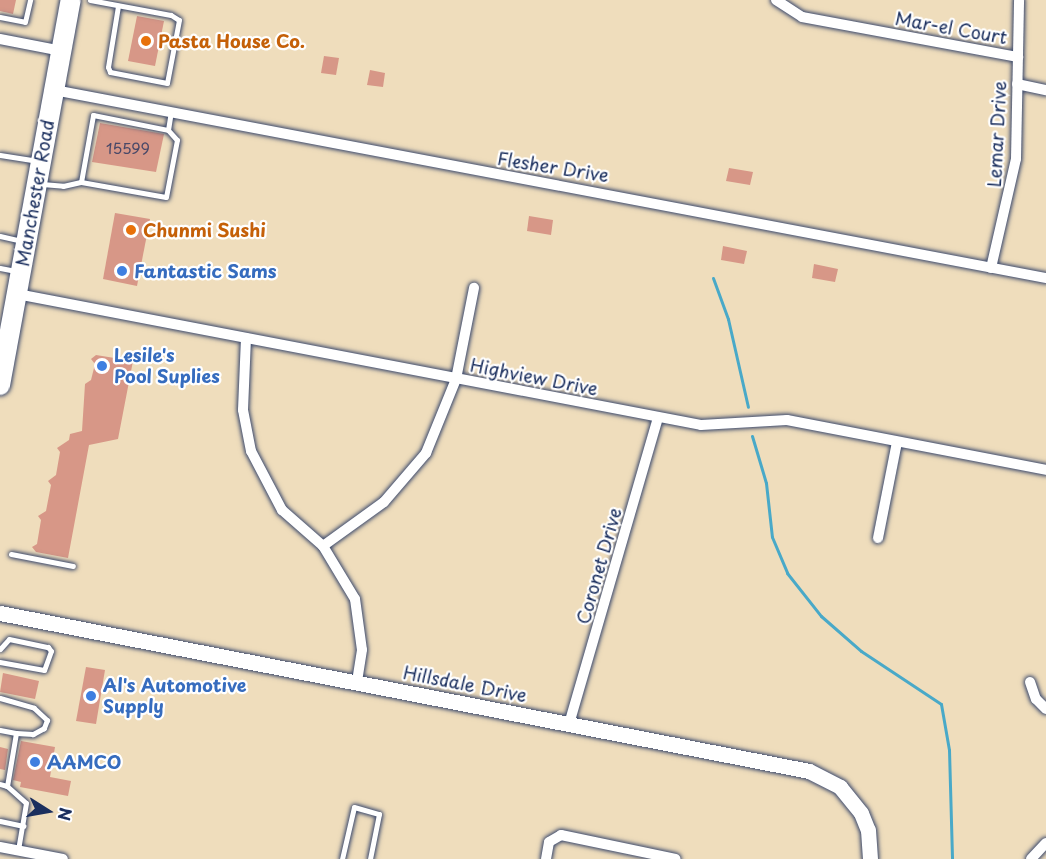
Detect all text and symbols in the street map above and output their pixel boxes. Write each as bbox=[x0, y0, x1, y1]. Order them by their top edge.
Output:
street label: Mar-el Court bbox=[893, 7, 1009, 49]
place label: Pasta House Co. bbox=[158, 30, 306, 52]
marker: Pasta House Co. bbox=[139, 34, 153, 48]
street label: Lemar Drive bbox=[983, 80, 1011, 188]
street label: Manchester Road bbox=[11, 117, 59, 269]
house number: 15599 bbox=[106, 139, 150, 157]
street label: Flesher Drive bbox=[496, 148, 610, 186]
place label: Chunmi Sushi bbox=[143, 219, 266, 241]
marker: Chunmi Sushi bbox=[124, 223, 138, 237]
place label: Fantastic Sams bbox=[134, 260, 276, 282]
marker: Fantastic Sams bbox=[115, 264, 129, 278]
place label: Lesile's Pool Suplies bbox=[114, 345, 220, 388]
street label: Highview Drive bbox=[468, 354, 600, 400]
marker: Lesile's Pool Suplies bbox=[95, 359, 109, 373]
street label: Coronet Drive bbox=[572, 505, 626, 627]
street label: Hillsdale Drive bbox=[402, 661, 528, 707]
place label: Al's Automotive Supply bbox=[103, 675, 247, 718]
marker: Al's Automotive Supply bbox=[84, 689, 98, 703]
place label: AAMCO bbox=[47, 751, 121, 773]
marker: AAMCO bbox=[28, 755, 42, 769]
north arrow bbox=[18, 781, 78, 841]
text: N bbox=[53, 806, 79, 823]

